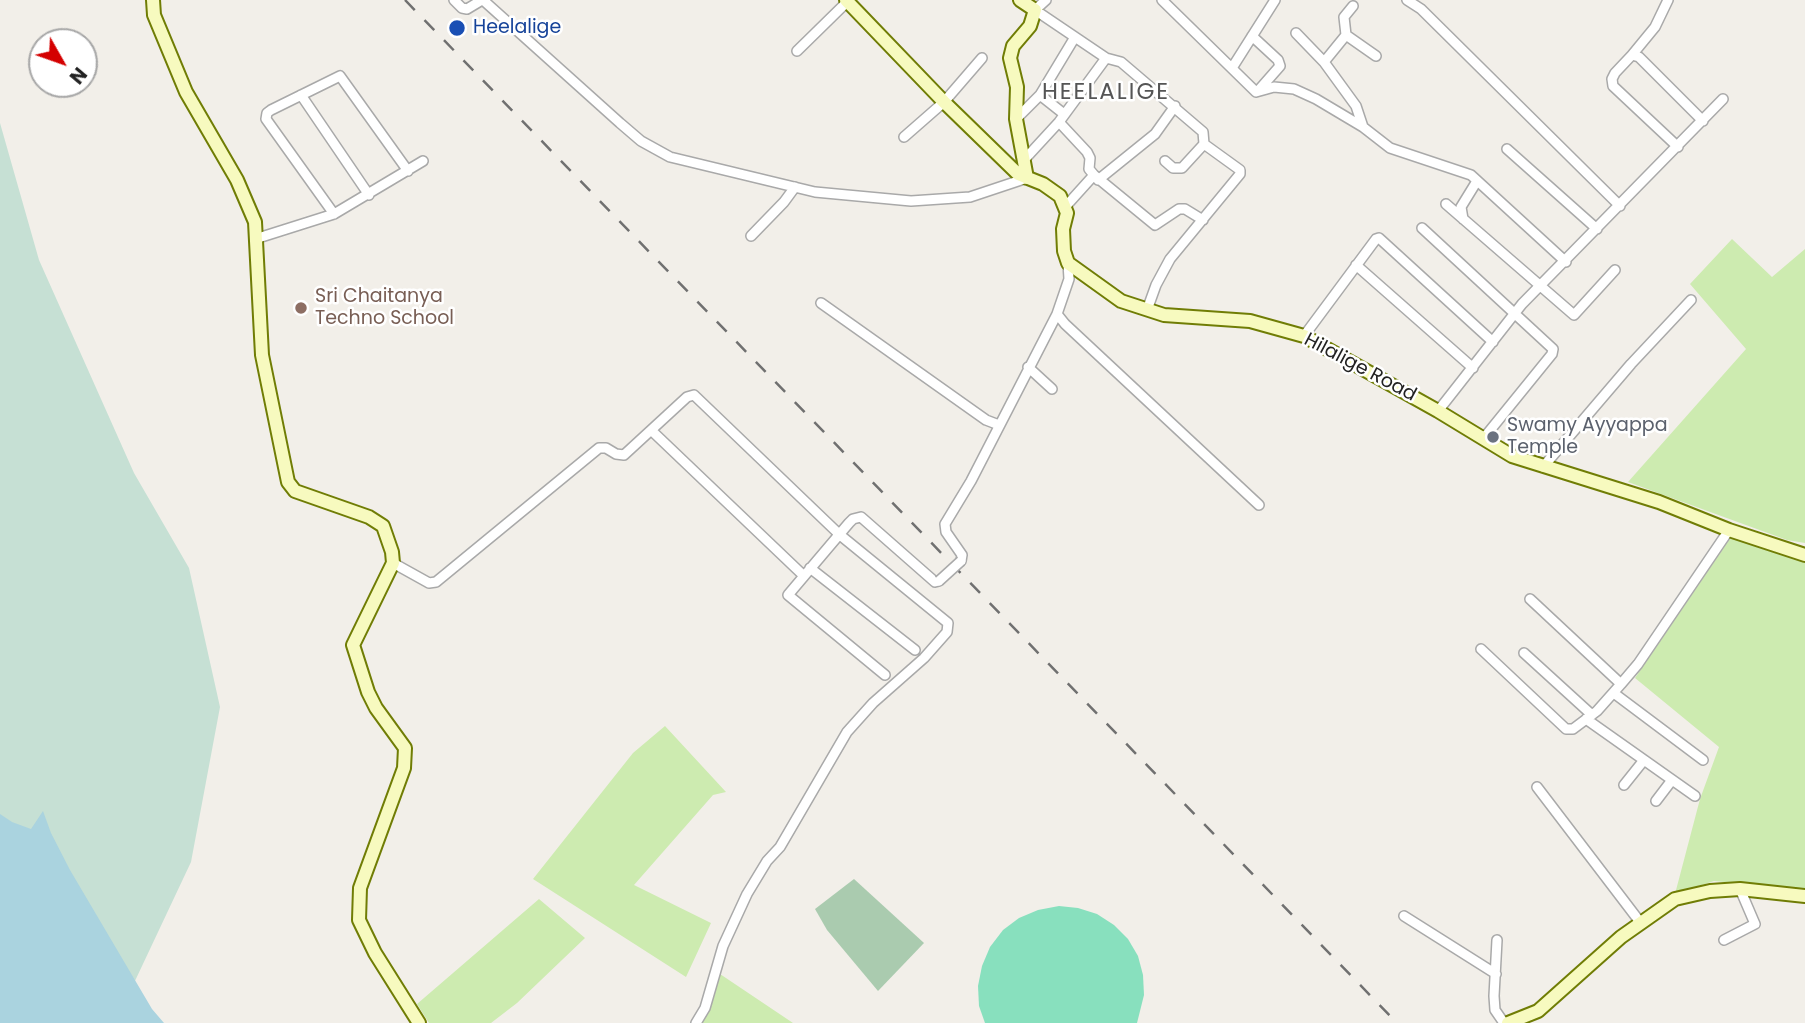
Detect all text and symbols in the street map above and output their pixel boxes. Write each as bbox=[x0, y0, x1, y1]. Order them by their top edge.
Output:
place label: Heelalige bbox=[473, 17, 561, 39]
marker: Heelalige bbox=[447, 18, 467, 38]
north arrow bbox=[28, 28, 98, 98]
text: N bbox=[63, 61, 93, 90]
district label: HEELALIGE bbox=[1043, 79, 1169, 107]
place label: Sri Chaitanya Techno School bbox=[315, 286, 454, 330]
marker: Sri Chaitanya Techno School bbox=[293, 300, 309, 316]
street label: Hilalige Road bbox=[1300, 329, 1420, 407]
place label: Swamy Ayyappa Temple bbox=[1507, 415, 1667, 459]
marker: Swamy Ayyappa Temple bbox=[1485, 429, 1501, 445]

